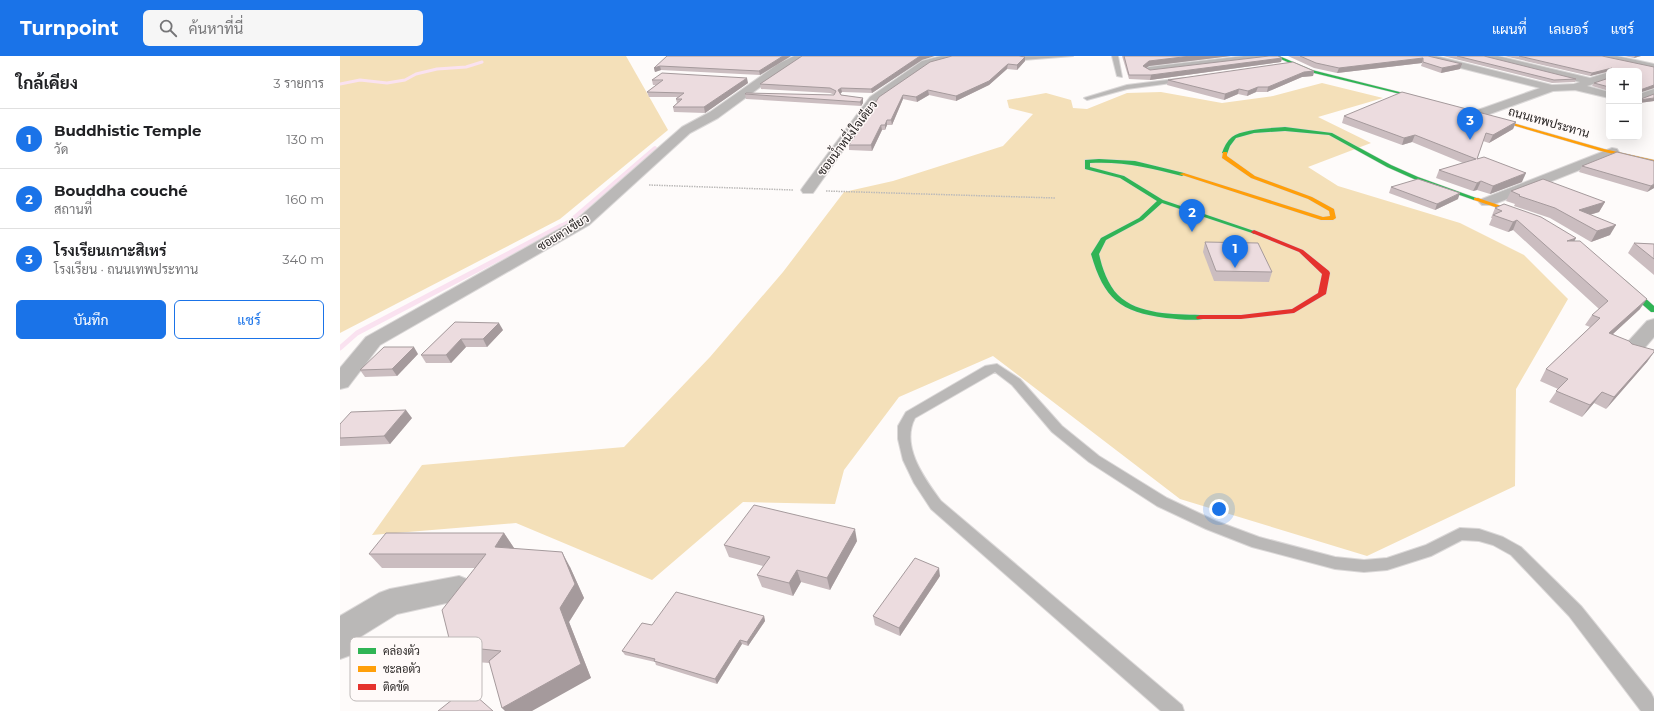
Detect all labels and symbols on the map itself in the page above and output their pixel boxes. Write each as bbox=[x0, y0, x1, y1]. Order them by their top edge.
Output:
street label: ซอยน้ำหนึ่งใจเดียว bbox=[811, 96, 880, 179]
street label: ถนนเทพประทาน bbox=[1507, 103, 1592, 141]
pin: 3 bbox=[1457, 107, 1483, 140]
pin: 2 bbox=[1179, 199, 1205, 232]
street label: ซอยตาเขียว bbox=[534, 210, 592, 254]
pin: 1 bbox=[1222, 235, 1248, 268]
your location bbox=[1209, 499, 1229, 519]
legend bbox=[350, 637, 482, 701]
text: คล่องตัว bbox=[383, 644, 420, 658]
text: ชะลอตัว bbox=[383, 662, 421, 676]
text: ติดขัด bbox=[383, 680, 409, 694]

